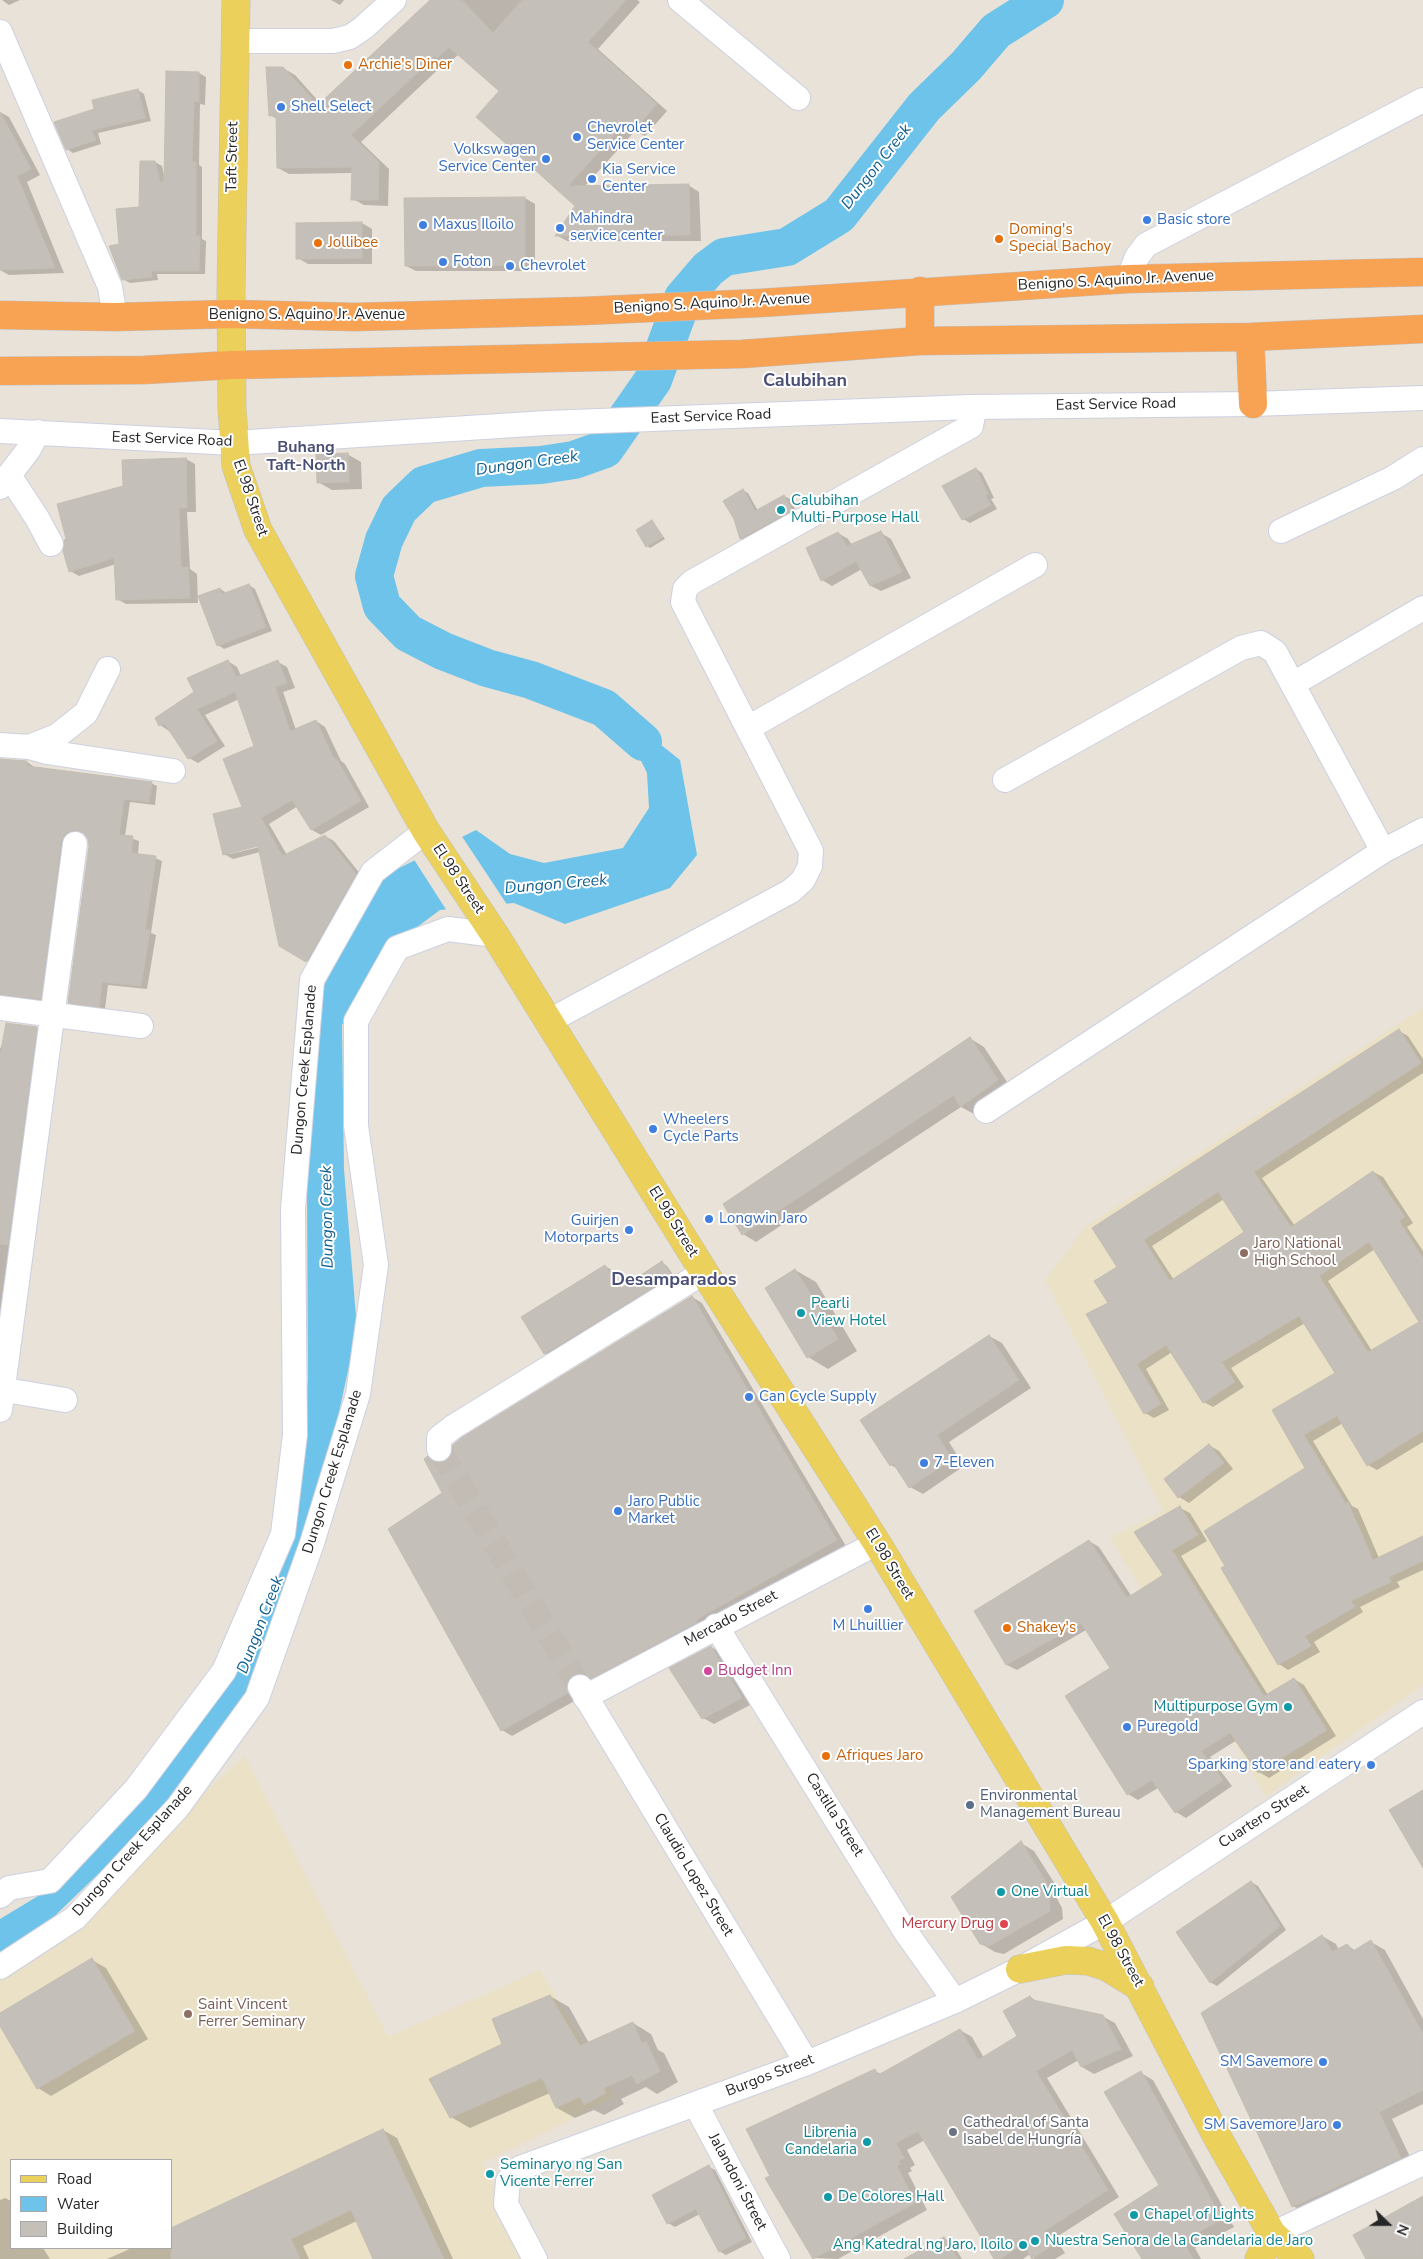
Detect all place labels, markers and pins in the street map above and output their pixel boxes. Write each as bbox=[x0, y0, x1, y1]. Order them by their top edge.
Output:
place label: Archie's Diner bbox=[358, 56, 452, 74]
marker: Archie's Diner bbox=[342, 59, 354, 71]
place label: Shell Select bbox=[291, 98, 371, 116]
marker: Shell Select bbox=[275, 101, 287, 113]
place label: Chevrolet Service Center bbox=[587, 119, 684, 154]
marker: Chevrolet Service Center bbox=[571, 131, 583, 143]
place label: Volkswagen Service Center bbox=[439, 141, 536, 176]
marker: Volkswagen Service Center bbox=[540, 153, 552, 165]
place label: Kia Service Center bbox=[602, 161, 676, 196]
marker: Kia Service Center bbox=[586, 173, 598, 185]
place label: Mahindra service center bbox=[570, 210, 663, 245]
place label: Basic store bbox=[1157, 211, 1230, 229]
marker: Basic store bbox=[1141, 214, 1153, 226]
place label: Maxus Iloilo bbox=[433, 216, 514, 234]
marker: Maxus Iloilo bbox=[417, 219, 429, 231]
place label: Doming's Special Bachoy bbox=[1009, 221, 1111, 256]
marker: Mahindra service center bbox=[554, 222, 566, 234]
marker: Doming's Special Bachoy bbox=[993, 233, 1005, 245]
place label: Jollibee bbox=[328, 234, 378, 252]
marker: Jollibee bbox=[312, 237, 324, 249]
place label: Foton bbox=[453, 253, 491, 271]
marker: Foton bbox=[437, 256, 449, 268]
place label: Chevrolet bbox=[520, 257, 585, 275]
marker: Chevrolet bbox=[504, 260, 516, 272]
place label: Calubihan Multi-Purpose Hall bbox=[791, 492, 919, 527]
marker: Calubihan Multi-Purpose Hall bbox=[775, 504, 787, 516]
place label: Wheelers Cycle Parts bbox=[663, 1111, 739, 1146]
marker: Wheelers Cycle Parts bbox=[647, 1123, 659, 1135]
place label: Longwin Jaro bbox=[719, 1210, 808, 1228]
place label: Guirjen Motorparts bbox=[544, 1212, 619, 1247]
marker: Longwin Jaro bbox=[703, 1213, 715, 1225]
marker: Guirjen Motorparts bbox=[623, 1224, 635, 1236]
place label: Jaro National High School bbox=[1254, 1235, 1341, 1270]
marker: Jaro National High School bbox=[1238, 1247, 1250, 1259]
place label: Pearli View Hotel bbox=[811, 1295, 886, 1330]
marker: Pearli View Hotel bbox=[795, 1307, 807, 1319]
place label: Can Cycle Supply bbox=[759, 1388, 877, 1406]
marker: Can Cycle Supply bbox=[743, 1391, 755, 1403]
place label: 7-Eleven bbox=[934, 1454, 994, 1472]
marker: 7-Eleven bbox=[918, 1457, 930, 1469]
place label: Jaro Public Market bbox=[628, 1493, 700, 1528]
marker: Jaro Public Market bbox=[612, 1505, 624, 1517]
marker: M Lhuillier bbox=[862, 1603, 874, 1615]
place label: M Lhuillier bbox=[833, 1617, 903, 1635]
place label: Shakey's bbox=[1017, 1619, 1076, 1637]
marker: Shakey's bbox=[1001, 1622, 1013, 1634]
place label: Budget Inn bbox=[718, 1662, 792, 1680]
marker: Budget Inn bbox=[702, 1665, 714, 1677]
place label: Multipurpose Gym bbox=[1154, 1698, 1278, 1716]
marker: Multipurpose Gym bbox=[1282, 1701, 1294, 1713]
place label: Puregold bbox=[1137, 1718, 1198, 1736]
marker: Puregold bbox=[1121, 1721, 1133, 1733]
place label: Afriques Jaro bbox=[836, 1747, 923, 1765]
marker: Afriques Jaro bbox=[820, 1750, 832, 1762]
place label: Sparking store and eatery bbox=[1188, 1756, 1361, 1774]
marker: Sparking store and eatery bbox=[1365, 1759, 1377, 1771]
place label: Environmental Management Bureau bbox=[980, 1787, 1121, 1822]
marker: Environmental Management Bureau bbox=[964, 1799, 976, 1811]
place label: One Virtual bbox=[1011, 1883, 1088, 1901]
marker: One Virtual bbox=[995, 1886, 1007, 1898]
place label: Mercury Drug bbox=[901, 1915, 994, 1933]
marker: Mercury Drug bbox=[998, 1918, 1010, 1930]
place label: Saint Vincent Ferrer Seminary bbox=[198, 1996, 305, 2031]
marker: Saint Vincent Ferrer Seminary bbox=[182, 2008, 194, 2020]
place label: SM Savemore bbox=[1220, 2053, 1313, 2071]
marker: SM Savemore bbox=[1317, 2056, 1329, 2068]
place label: Cathedral of Santa Isabel de Hungría bbox=[963, 2114, 1089, 2149]
place label: SM Savemore Jaro bbox=[1204, 2116, 1327, 2134]
marker: SM Savemore Jaro bbox=[1331, 2119, 1343, 2131]
place label: Librenia Candelaria bbox=[785, 2124, 857, 2159]
marker: Cathedral of Santa Isabel de Hungría bbox=[947, 2126, 959, 2138]
marker: Librenia Candelaria bbox=[861, 2136, 873, 2148]
place label: Seminaryo ng San Vicente Ferrer bbox=[500, 2156, 622, 2191]
marker: Seminaryo ng San Vicente Ferrer bbox=[484, 2168, 496, 2180]
place label: De Colores Hall bbox=[838, 2188, 944, 2206]
marker: De Colores Hall bbox=[822, 2191, 834, 2203]
place label: Chapel of Lights bbox=[1144, 2206, 1254, 2224]
marker: Chapel of Lights bbox=[1128, 2209, 1140, 2221]
place label: Nuestra Señora de la Candelaria de Jaro bbox=[1045, 2232, 1313, 2250]
marker: Nuestra Señora de la Candelaria de Jaro bbox=[1029, 2235, 1041, 2247]
place label: Ang Katedral ng Jaro, Iloilo bbox=[833, 2236, 1013, 2254]
marker: Ang Katedral ng Jaro, Iloilo bbox=[1017, 2239, 1029, 2251]

